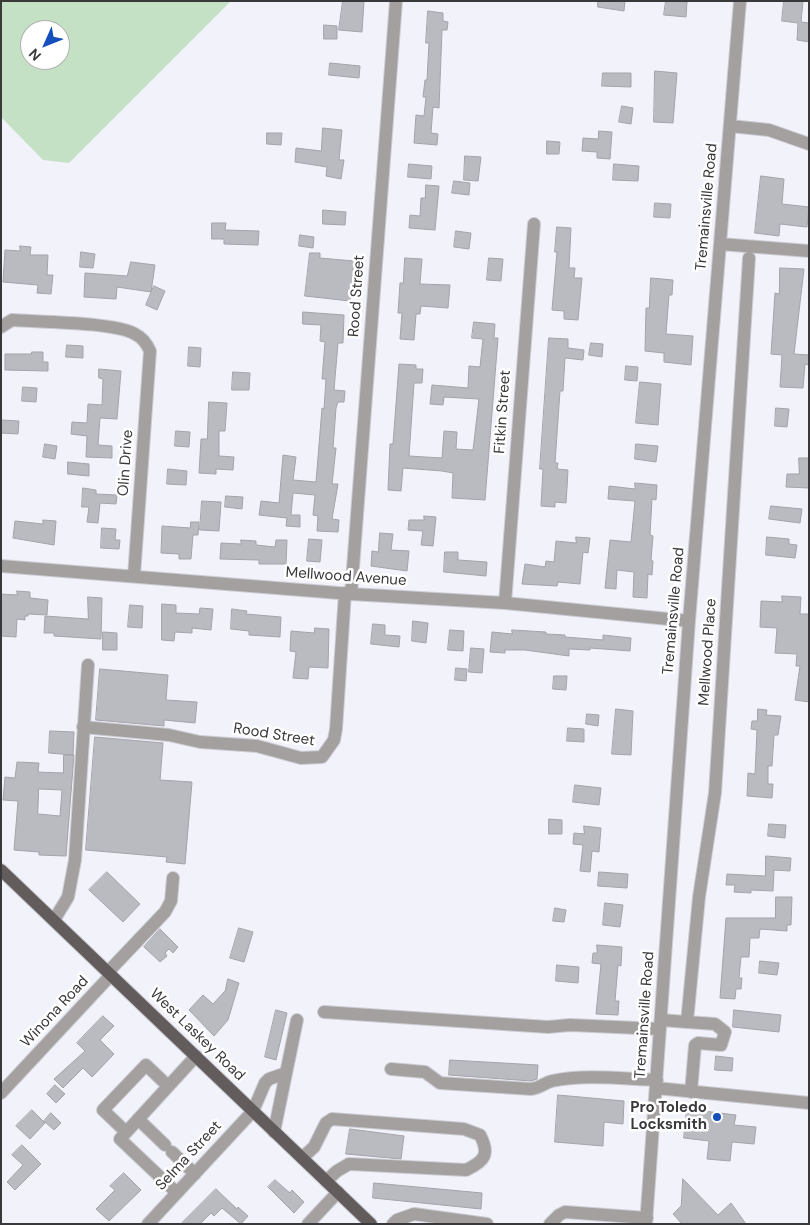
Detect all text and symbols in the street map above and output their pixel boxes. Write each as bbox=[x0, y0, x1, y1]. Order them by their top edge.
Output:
north arrow bbox=[20, 20, 70, 70]
text: N bbox=[25, 45, 45, 65]
street label: Tremainsville Road bbox=[692, 143, 722, 271]
street label: Rood Street bbox=[345, 254, 369, 338]
street label: Fitkin Street bbox=[491, 370, 515, 454]
street label: Olin Drive bbox=[115, 429, 137, 497]
street label: Tremainsville Road bbox=[659, 547, 689, 675]
street label: Mellwood Avenue bbox=[285, 564, 407, 590]
street label: Mellwood Place bbox=[695, 598, 721, 706]
street label: Rood Street bbox=[232, 720, 316, 750]
street label: Tremainsville Road bbox=[632, 951, 658, 1079]
street label: Winona Road bbox=[17, 972, 93, 1052]
street label: West Laskey Road bbox=[146, 985, 248, 1085]
place label: Pro Toledo Locksmith bbox=[630, 1099, 707, 1134]
marker: Pro Toledo Locksmith bbox=[711, 1111, 723, 1123]
street label: Selma Street bbox=[152, 1117, 226, 1195]

